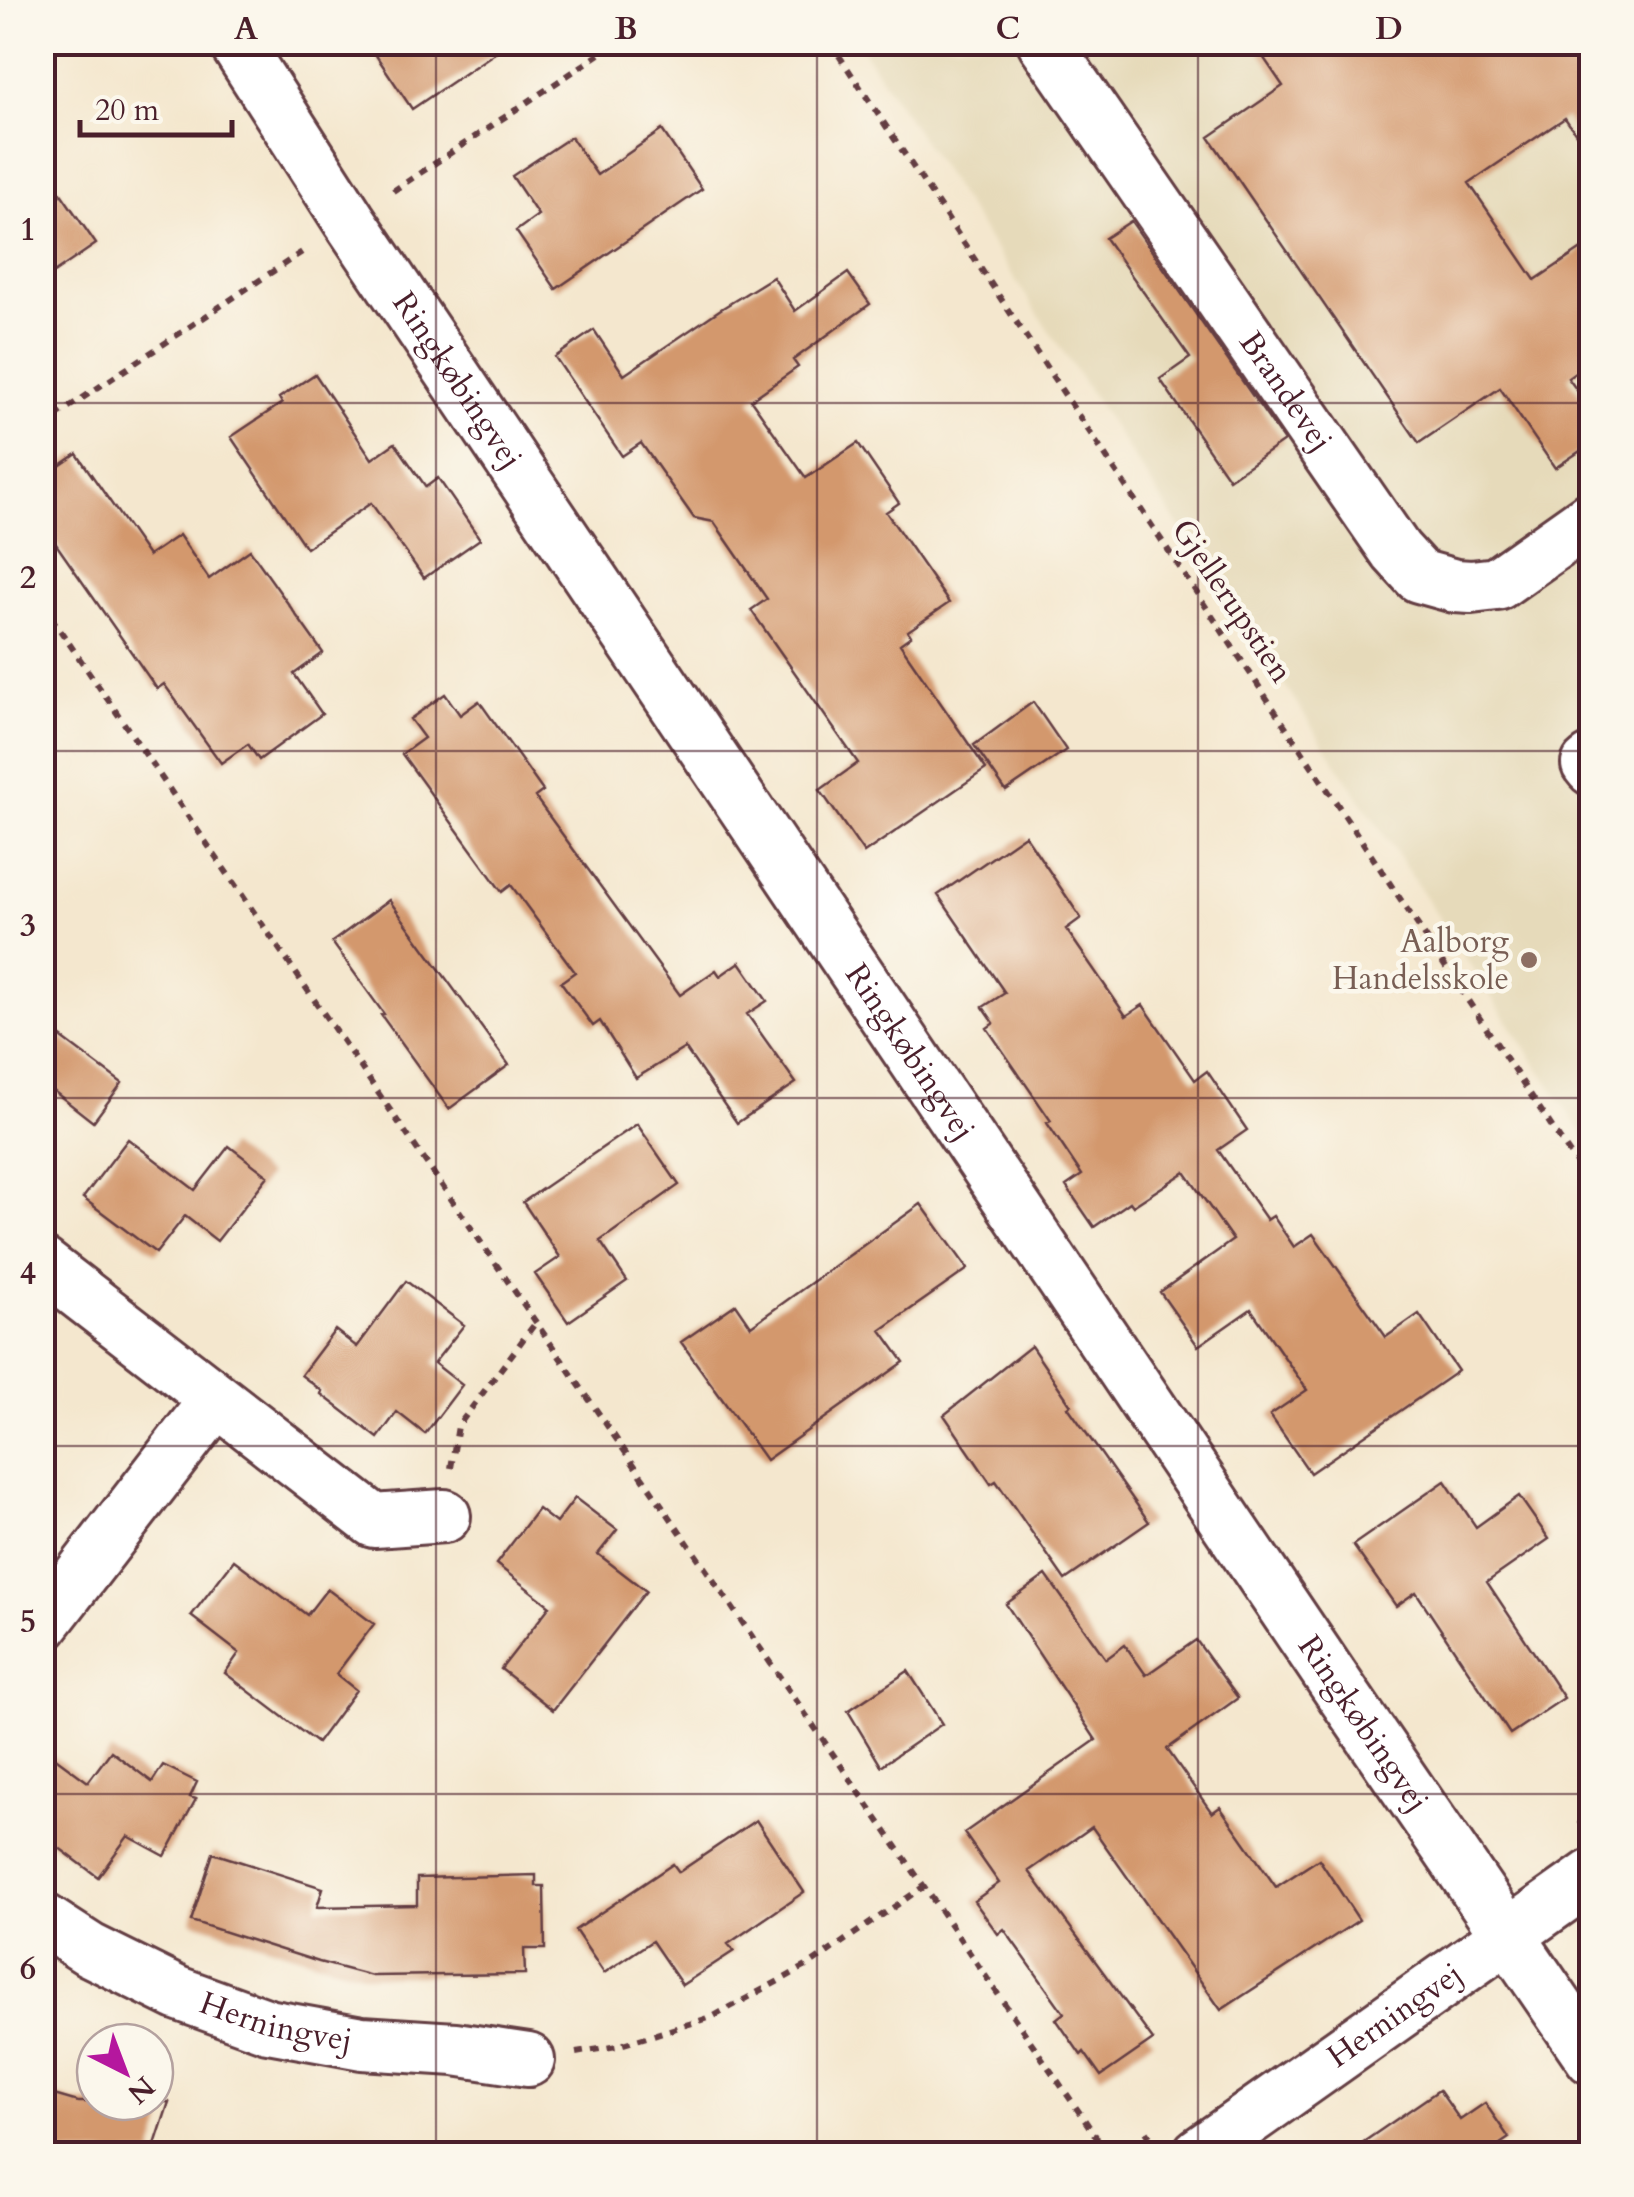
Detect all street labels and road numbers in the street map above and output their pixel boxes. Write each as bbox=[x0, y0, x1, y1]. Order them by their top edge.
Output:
street label: Ringkøbingvej bbox=[382, 283, 533, 478]
street label: Brandevej bbox=[1229, 323, 1343, 460]
street label: Gjellerupstien bbox=[1161, 511, 1303, 691]
street label: Ringkøbingvej bbox=[835, 955, 985, 1149]
street label: Ringkøbingvej bbox=[1287, 1627, 1439, 1820]
street label: Herningvej bbox=[1319, 1952, 1471, 2078]
street label: Herningvej bbox=[194, 1981, 356, 2063]

